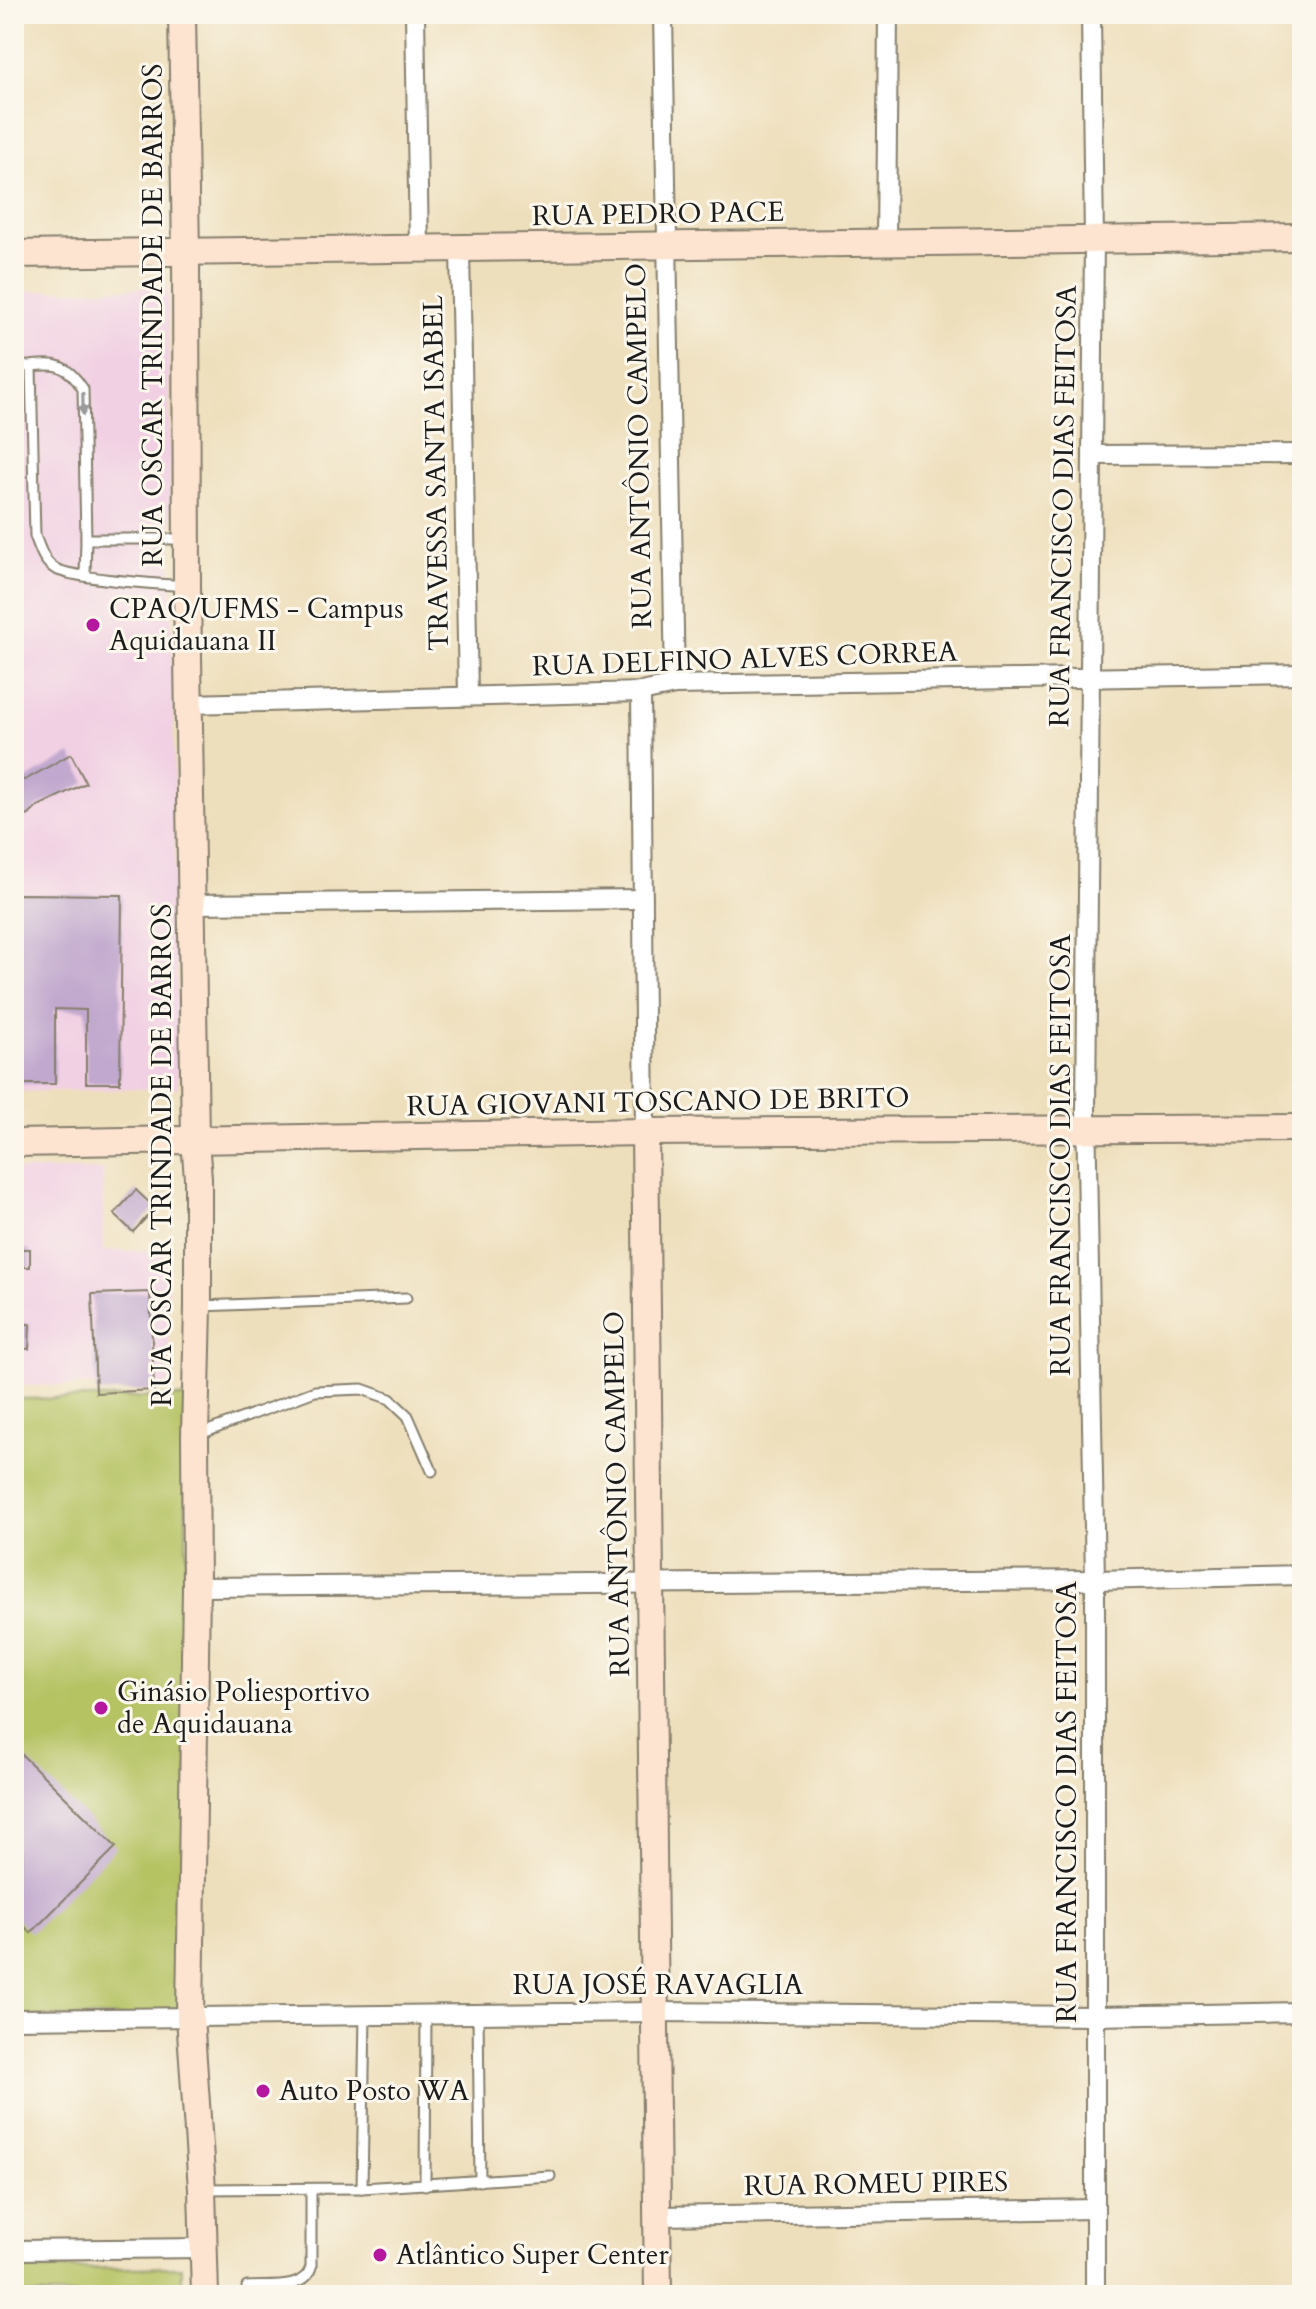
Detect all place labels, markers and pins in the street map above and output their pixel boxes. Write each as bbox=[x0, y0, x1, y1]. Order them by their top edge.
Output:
place label: CPAQ/UFMS - Campus Aquidauana II bbox=[109, 590, 404, 660]
marker: CPAQ/UFMS - Campus Aquidauana II bbox=[84, 616, 102, 634]
place label: Ginásio Poliesportivo de Aquidauana bbox=[117, 1673, 370, 1743]
marker: Ginásio Poliesportivo de Aquidauana bbox=[92, 1699, 110, 1717]
place label: Auto Posto WA bbox=[279, 2072, 469, 2110]
marker: Auto Posto WA bbox=[254, 2082, 272, 2100]
place label: Atlântico Super Center bbox=[396, 2236, 669, 2274]
marker: Atlântico Super Center bbox=[371, 2246, 389, 2264]

